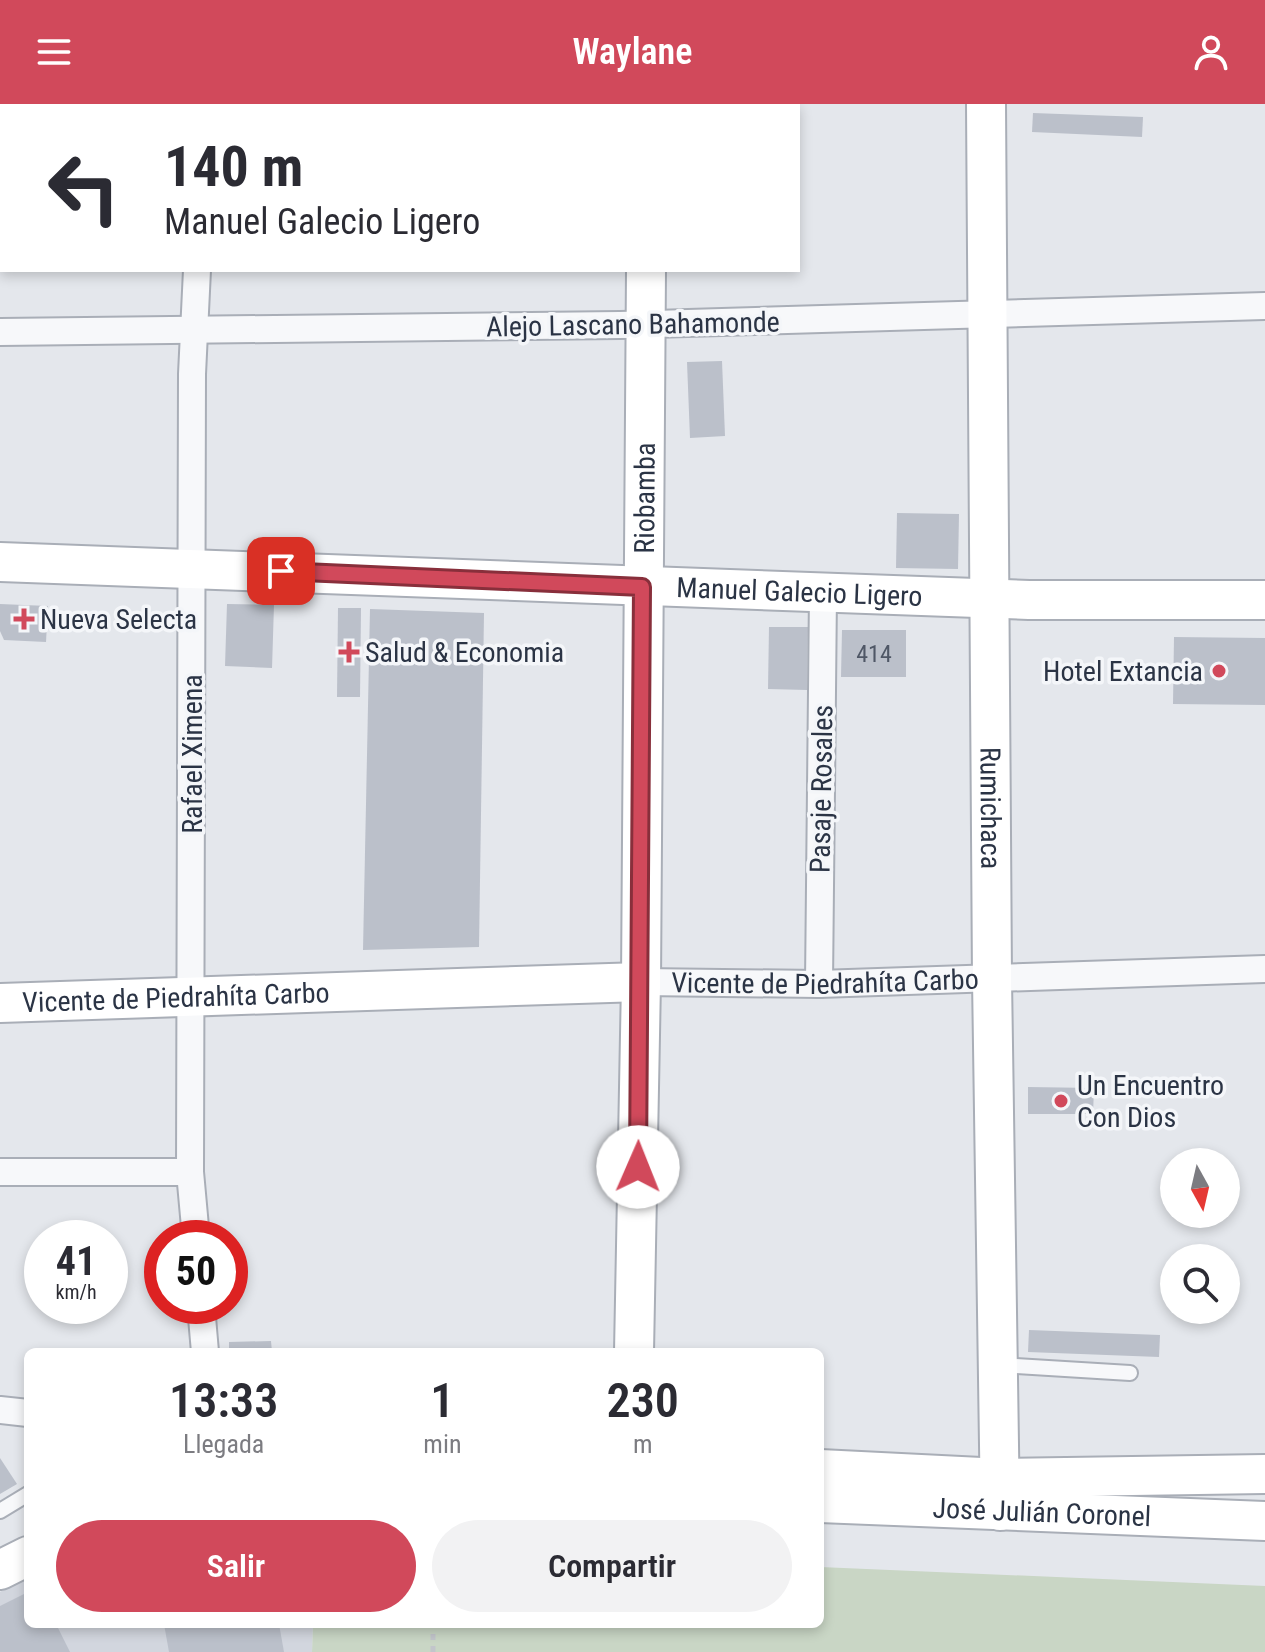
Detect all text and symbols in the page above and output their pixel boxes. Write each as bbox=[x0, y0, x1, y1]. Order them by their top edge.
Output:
icon: menu bbox=[32, 30, 76, 74]
icon: person bbox=[1189, 30, 1233, 74]
text: Waylane bbox=[573, 31, 692, 73]
text: 140 m bbox=[164, 134, 303, 200]
icon: left bbox=[32, 136, 136, 240]
text: Manuel Galecio Ligero bbox=[164, 201, 480, 243]
street label: Alejo Lascano Bahamonde bbox=[486, 305, 780, 344]
street label: Riobamba bbox=[628, 442, 662, 554]
pin bbox=[247, 537, 315, 605]
icon: arrive bbox=[259, 549, 303, 593]
street label: Manuel Galecio Ligero bbox=[676, 571, 923, 613]
place label: Nueva Selecta bbox=[40, 603, 197, 636]
marker: Nueva Selecta bbox=[15, 610, 33, 628]
place label: Salud & Economia bbox=[365, 636, 564, 669]
house number: 414 bbox=[856, 640, 892, 668]
marker: Salud & Economia bbox=[340, 643, 358, 661]
place label: Hotel Extancia bbox=[1043, 655, 1203, 688]
marker: Hotel Extancia bbox=[1210, 662, 1228, 680]
street label: Rafael Ximena bbox=[176, 674, 209, 834]
street label: Pasaje Rosales bbox=[804, 705, 839, 873]
street label: Rumichaca bbox=[973, 747, 1007, 869]
street label: Vicente de Piedrahíta Carbo bbox=[671, 963, 979, 1001]
street label: Vicente de Piedrahíta Carbo bbox=[22, 976, 330, 1019]
place label: Un Encuentro Con Dios bbox=[1077, 1069, 1224, 1134]
marker: Un Encuentro Con Dios bbox=[1052, 1092, 1070, 1110]
position arrow bbox=[596, 1125, 680, 1209]
north arrow bbox=[1160, 1148, 1240, 1228]
map controls bbox=[1160, 1148, 1240, 1324]
speed limit sign: 50 bbox=[144, 1220, 248, 1324]
text: 41 bbox=[56, 1238, 96, 1285]
button: search bbox=[1160, 1244, 1240, 1324]
text: km/h bbox=[55, 1280, 97, 1304]
text: 13:33 bbox=[169, 1372, 278, 1429]
text: 1 bbox=[430, 1372, 454, 1429]
text: 230 bbox=[607, 1372, 679, 1429]
text: Llegada bbox=[183, 1429, 264, 1459]
text: min bbox=[423, 1429, 461, 1459]
text: m bbox=[633, 1429, 653, 1459]
street label: José Julián Coronel bbox=[932, 1492, 1152, 1533]
button: Salir bbox=[56, 1520, 416, 1612]
button: Compartir bbox=[432, 1520, 792, 1612]

